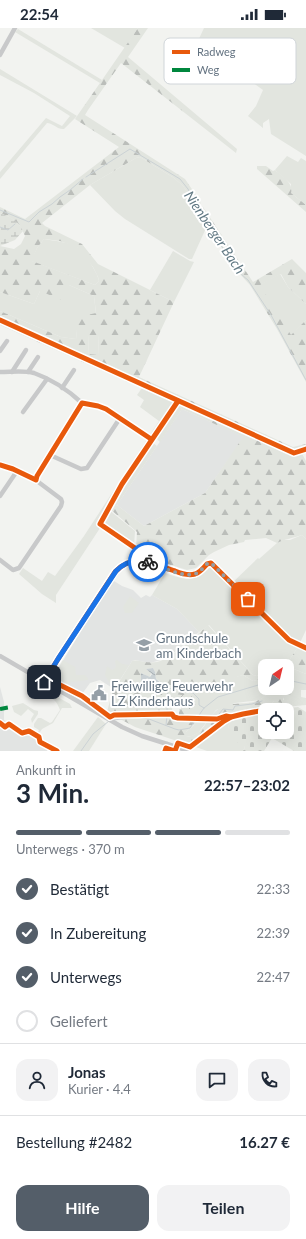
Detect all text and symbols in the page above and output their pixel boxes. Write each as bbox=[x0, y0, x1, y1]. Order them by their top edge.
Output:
text: 22:54 bbox=[20, 5, 59, 23]
legend bbox=[164, 38, 296, 84]
text: Radweg bbox=[197, 45, 236, 58]
text: Weg bbox=[197, 63, 220, 76]
water label: Nienberger Bach bbox=[181, 187, 249, 277]
courier bbox=[128, 542, 168, 582]
icon: bike bbox=[137, 551, 159, 573]
pin bbox=[231, 582, 265, 616]
icon: bag bbox=[237, 588, 259, 610]
place label: Grundschule am Kinderbach bbox=[156, 630, 242, 661]
school or university icon: Grundschule am Kinderbach bbox=[135, 636, 153, 654]
north arrow bbox=[258, 659, 294, 695]
map controls bbox=[258, 659, 294, 739]
pin bbox=[27, 665, 61, 699]
icon: home bbox=[33, 671, 55, 693]
place label: Freiwillige Feuerwehr LZ Kinderhaus bbox=[111, 678, 233, 709]
public building icon: Freiwillige Feuerwehr LZ Kinderhaus bbox=[90, 684, 108, 702]
button: locate bbox=[258, 703, 294, 739]
text: Ankunft in bbox=[16, 762, 76, 778]
text: 22:57–23:02 bbox=[204, 776, 290, 794]
text: 3 Min. bbox=[16, 777, 89, 809]
text: Unterwegs · 370 m bbox=[16, 841, 125, 857]
icon: check bbox=[16, 878, 38, 900]
text: Bestätigt bbox=[50, 880, 109, 898]
text: 22:33 bbox=[257, 881, 290, 897]
icon: check bbox=[16, 922, 38, 944]
text: In Zubereitung bbox=[50, 924, 146, 942]
text: 22:39 bbox=[257, 925, 290, 941]
icon: check bbox=[16, 966, 38, 988]
text: Unterwegs bbox=[50, 968, 122, 986]
text: 22:47 bbox=[257, 969, 290, 985]
text: Geliefert bbox=[50, 1012, 108, 1030]
button: person bbox=[16, 1059, 58, 1101]
button: chat bbox=[196, 1059, 238, 1101]
button: phone bbox=[248, 1059, 290, 1101]
text: Jonas bbox=[68, 1063, 105, 1081]
text: Kurier · 4.4 bbox=[68, 1081, 131, 1097]
text: Bestellung #2482 bbox=[16, 1133, 132, 1151]
text: 16.27 € bbox=[239, 1133, 290, 1151]
button: Hilfe bbox=[16, 1185, 149, 1231]
button: Teilen bbox=[157, 1185, 290, 1231]

